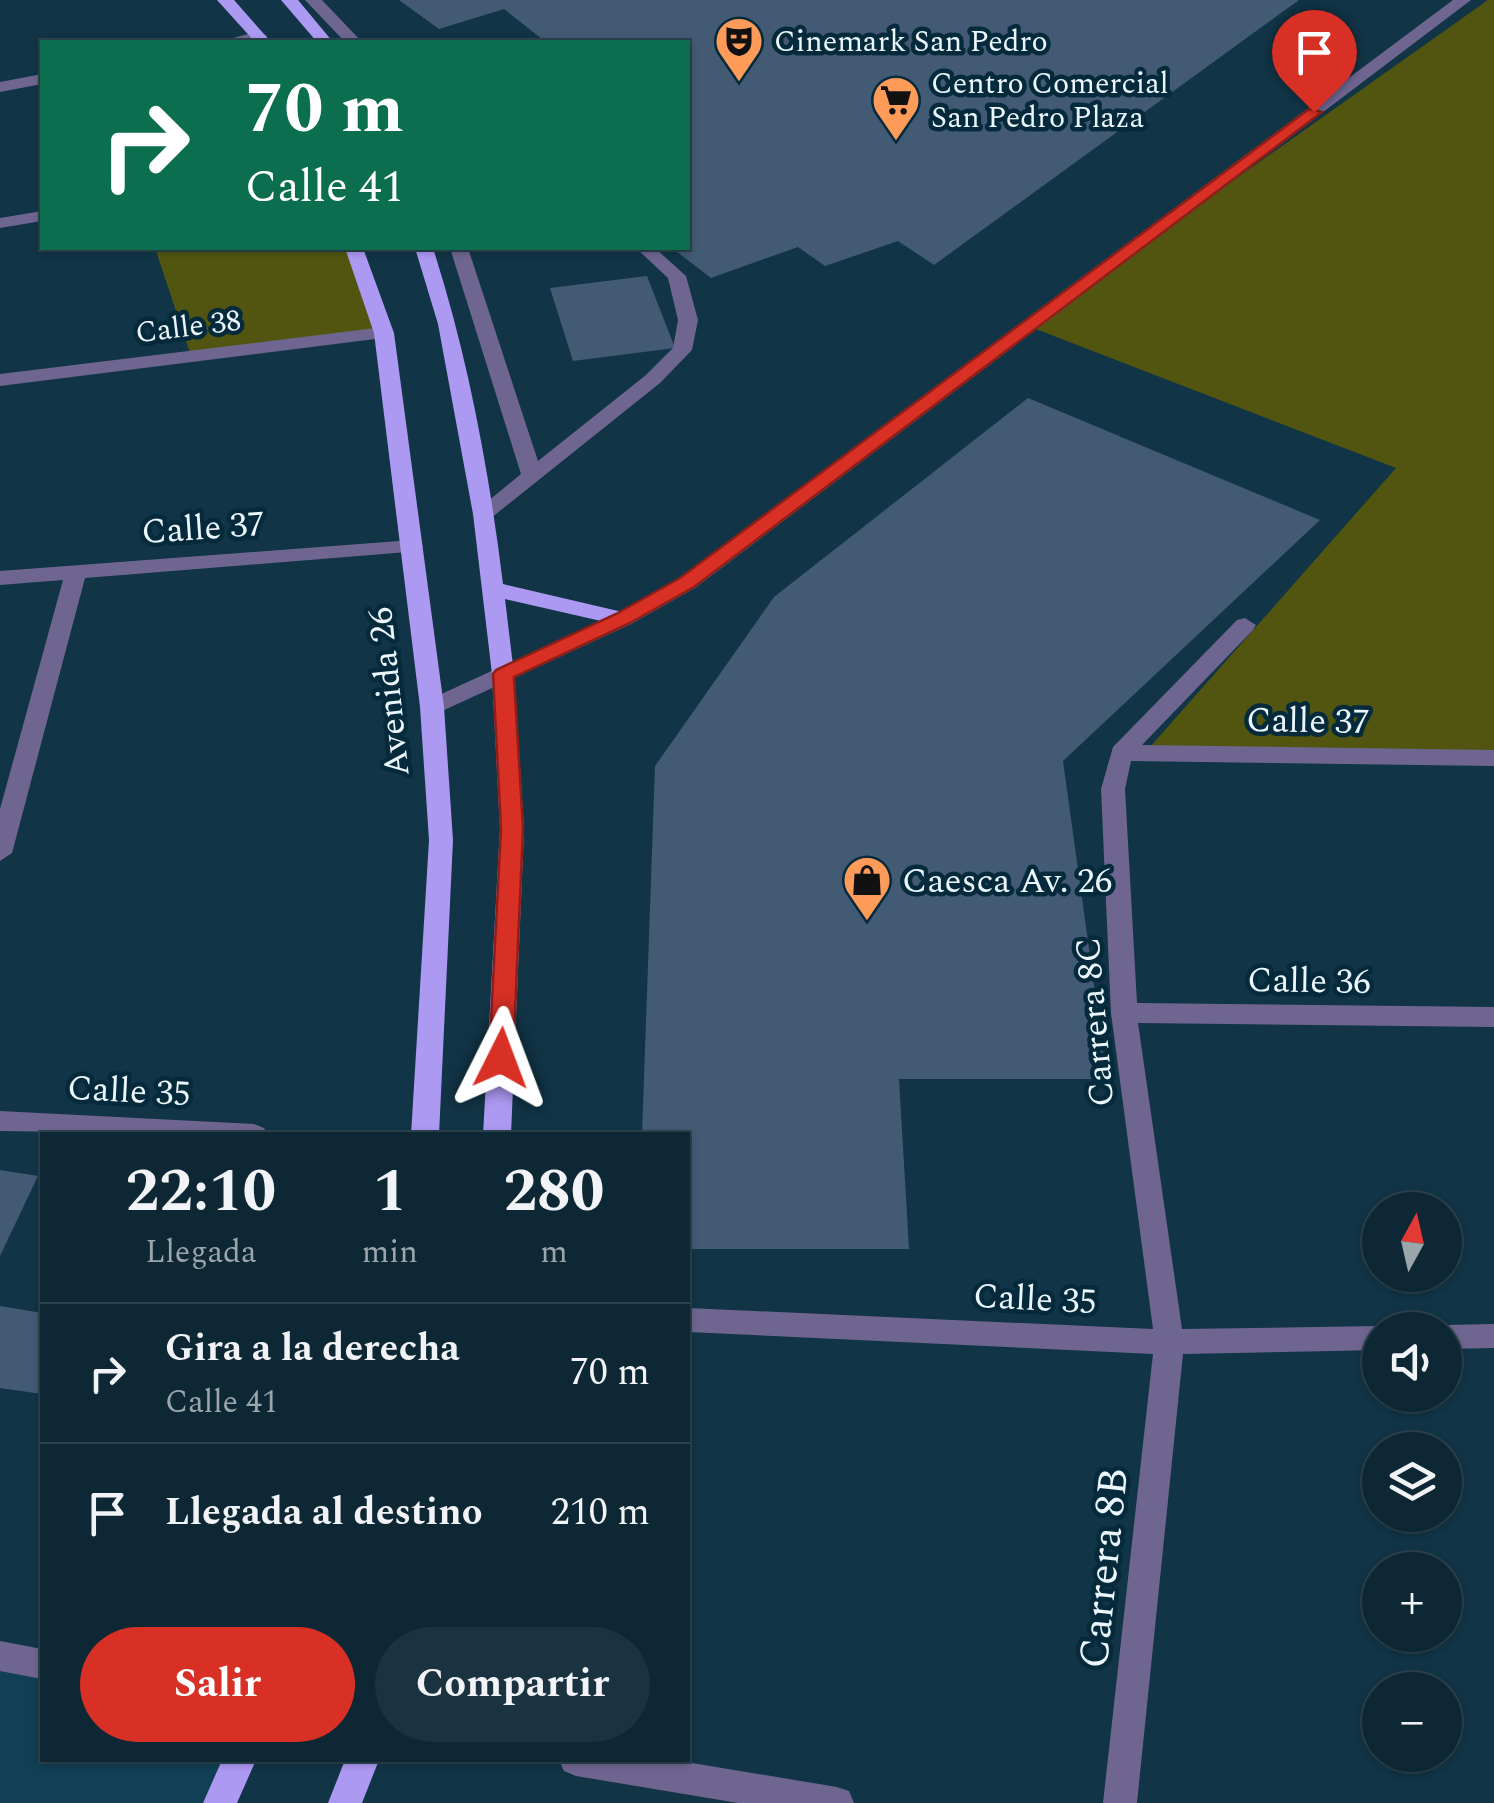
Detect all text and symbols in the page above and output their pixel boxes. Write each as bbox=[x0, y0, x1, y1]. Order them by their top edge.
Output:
pin bbox=[1272, 10, 1357, 113]
theatre icon: Cinemark San Pedro bbox=[713, 15, 765, 83]
place label: Cinemark San Pedro bbox=[774, 19, 1048, 65]
icon: arrive bbox=[1287, 25, 1342, 80]
text: 70 m bbox=[245, 57, 404, 163]
place label: Centro Comercial San Pedro Plaza bbox=[931, 61, 1169, 141]
supermarket icon: Centro Comercial San Pedro Plaza bbox=[870, 74, 922, 142]
icon: right bbox=[80, 80, 210, 210]
text: Calle 41 bbox=[245, 153, 404, 222]
street label: Calle 38 bbox=[133, 298, 244, 356]
street label: Calle 37 bbox=[140, 498, 267, 559]
street label: Avenida 26 bbox=[354, 604, 425, 779]
street label: Calle 37 bbox=[1246, 694, 1370, 749]
shop icon: Caesca Av. 26 bbox=[841, 854, 893, 922]
place label: Caesca Av. 26 bbox=[902, 855, 1112, 908]
street label: Carrera 8C bbox=[1062, 935, 1129, 1109]
street label: Calle 36 bbox=[1247, 954, 1371, 1009]
position arrow bbox=[449, 1006, 553, 1110]
street label: Calle 35 bbox=[66, 1062, 192, 1121]
text: 22:10 bbox=[126, 1146, 276, 1238]
text: 1 bbox=[373, 1146, 407, 1238]
text: 280 bbox=[503, 1146, 604, 1238]
north arrow bbox=[1362, 1192, 1462, 1292]
map controls bbox=[1362, 1192, 1462, 1772]
text: Llegada bbox=[145, 1228, 257, 1277]
text: min bbox=[362, 1228, 418, 1277]
text: m bbox=[540, 1228, 568, 1277]
street label: Calle 35 bbox=[972, 1270, 1098, 1329]
button: sound bbox=[1362, 1312, 1462, 1412]
text: Gira a la derecha bbox=[165, 1320, 460, 1378]
text: 70 m bbox=[570, 1344, 650, 1402]
icon: right bbox=[80, 1346, 135, 1401]
text: Calle 41 bbox=[165, 1378, 278, 1427]
button: layers bbox=[1362, 1432, 1462, 1532]
street label: Carrera 8B bbox=[1063, 1465, 1146, 1672]
text: Llegada al destino bbox=[165, 1484, 483, 1542]
text: 210 m bbox=[551, 1484, 650, 1542]
icon: arrive bbox=[80, 1486, 135, 1541]
button: + bbox=[1362, 1552, 1462, 1652]
button: Salir bbox=[80, 1627, 355, 1742]
button: Compartir bbox=[375, 1627, 650, 1742]
button: − bbox=[1362, 1672, 1462, 1772]

